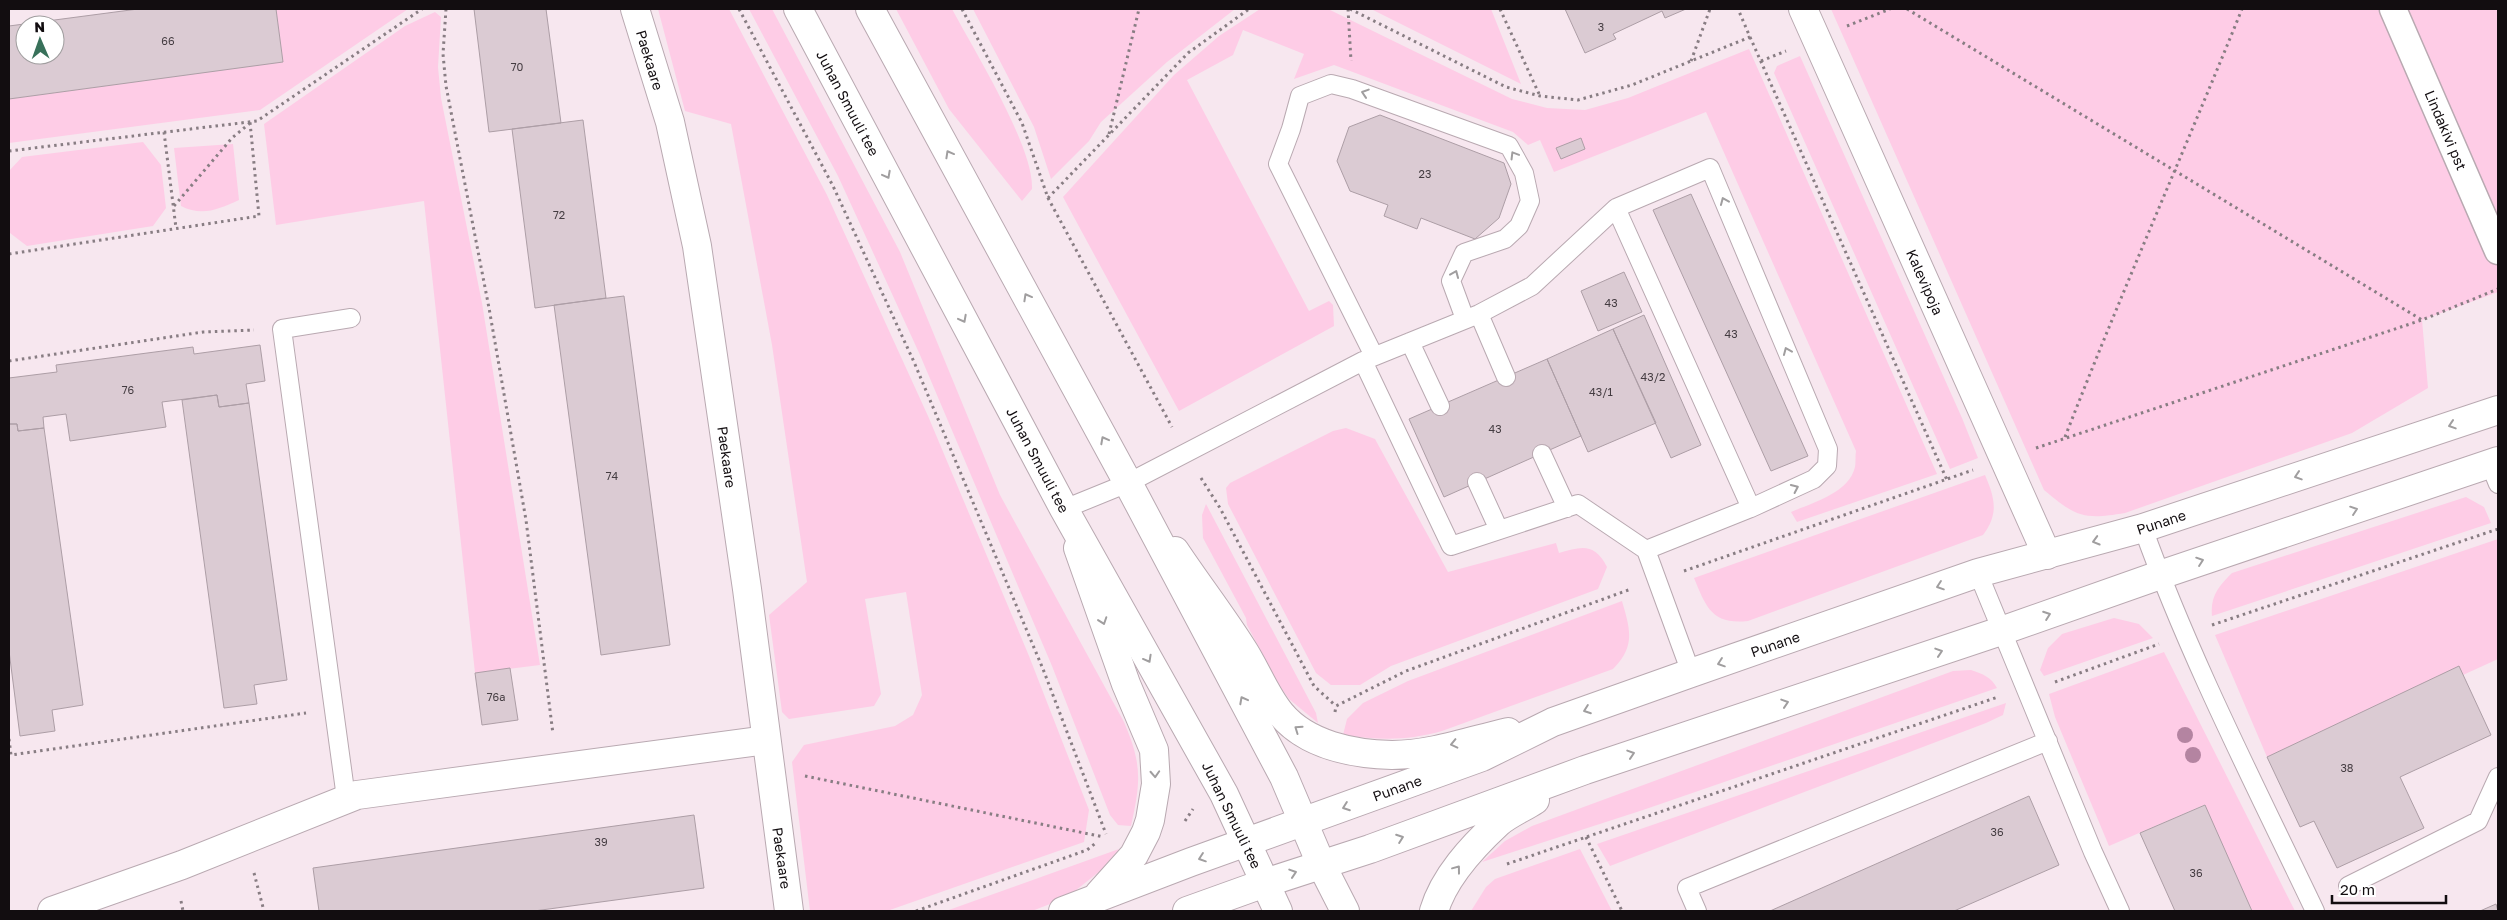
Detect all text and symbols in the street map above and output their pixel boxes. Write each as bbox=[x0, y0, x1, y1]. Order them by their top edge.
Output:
north arrow bbox=[15, 15, 65, 65]
text: N bbox=[34, 18, 45, 35]
house number: 3 bbox=[1598, 20, 1604, 33]
street label: Paekaare bbox=[633, 28, 667, 92]
house number: 66 bbox=[161, 34, 175, 47]
street label: Juhan Smuuli tee bbox=[813, 47, 883, 159]
house number: 70 bbox=[511, 60, 524, 73]
street label: Lindakivi pst bbox=[2422, 87, 2470, 173]
one-way arrow bbox=[1362, 89, 1370, 99]
one-way arrow bbox=[945, 151, 955, 160]
one-way arrow bbox=[1510, 151, 1520, 160]
house number: 23 bbox=[1419, 167, 1431, 180]
one-way arrow bbox=[881, 170, 891, 179]
one-way arrow bbox=[1720, 197, 1730, 206]
house number: 72 bbox=[553, 208, 565, 221]
street label: Kalevipoja bbox=[1903, 247, 1947, 317]
one-way arrow bbox=[1448, 270, 1459, 279]
one-way arrow bbox=[1023, 293, 1033, 302]
house number: 43 bbox=[1604, 296, 1618, 309]
one-way arrow bbox=[957, 314, 967, 323]
house number: 43 bbox=[1724, 327, 1738, 340]
one-way arrow bbox=[1782, 347, 1792, 355]
house number: 43/2 bbox=[1641, 370, 1665, 383]
house number: 76 bbox=[122, 383, 135, 396]
house number: 43/1 bbox=[1589, 385, 1613, 398]
street label: Juhan Smuuli tee bbox=[1003, 404, 1073, 516]
one-way arrow bbox=[2448, 419, 2457, 429]
house number: 43 bbox=[1488, 422, 1502, 435]
street label: Paekaare bbox=[714, 425, 740, 489]
one-way arrow bbox=[1100, 436, 1110, 445]
house number: 74 bbox=[606, 469, 619, 482]
one-way arrow bbox=[2294, 470, 2303, 480]
one-way arrow bbox=[1790, 483, 1799, 494]
one-way arrow bbox=[2349, 505, 2358, 515]
street label: Punane bbox=[2134, 506, 2188, 538]
one-way arrow bbox=[2093, 536, 2101, 546]
one-way arrow bbox=[2195, 557, 2204, 567]
one-way arrow bbox=[1937, 580, 1945, 590]
one-way arrow bbox=[2042, 611, 2050, 621]
one-way arrow bbox=[1098, 617, 1108, 625]
street label: Punane bbox=[1748, 628, 1802, 660]
one-way arrow bbox=[1935, 648, 1943, 658]
one-way arrow bbox=[1142, 653, 1152, 662]
one-way arrow bbox=[1717, 657, 1726, 667]
house number: 76a bbox=[487, 690, 505, 703]
one-way arrow bbox=[1239, 697, 1249, 706]
one-way arrow bbox=[1780, 699, 1789, 709]
one-way arrow bbox=[1583, 704, 1592, 714]
one-way arrow bbox=[1294, 726, 1304, 735]
one-way arrow bbox=[1450, 739, 1459, 749]
one-way arrow bbox=[1626, 750, 1635, 760]
street label: Juhan Smuuli tee bbox=[1199, 759, 1265, 871]
house number: 38 bbox=[2340, 761, 2354, 774]
one-way arrow bbox=[1150, 770, 1161, 778]
street label: Punane bbox=[1370, 771, 1424, 805]
one-way arrow bbox=[1343, 801, 1351, 811]
house number: 36 bbox=[1990, 825, 2004, 838]
street label: Paekaare bbox=[769, 826, 795, 890]
one-way arrow bbox=[1396, 834, 1404, 844]
house number: 39 bbox=[594, 835, 608, 848]
one-way arrow bbox=[1198, 852, 1207, 862]
one-way arrow bbox=[1451, 866, 1459, 875]
house number: 36 bbox=[2189, 866, 2203, 879]
one-way arrow bbox=[1288, 869, 1297, 879]
scale bar bbox=[2332, 872, 2446, 904]
text: 20 m bbox=[2340, 880, 2375, 898]

